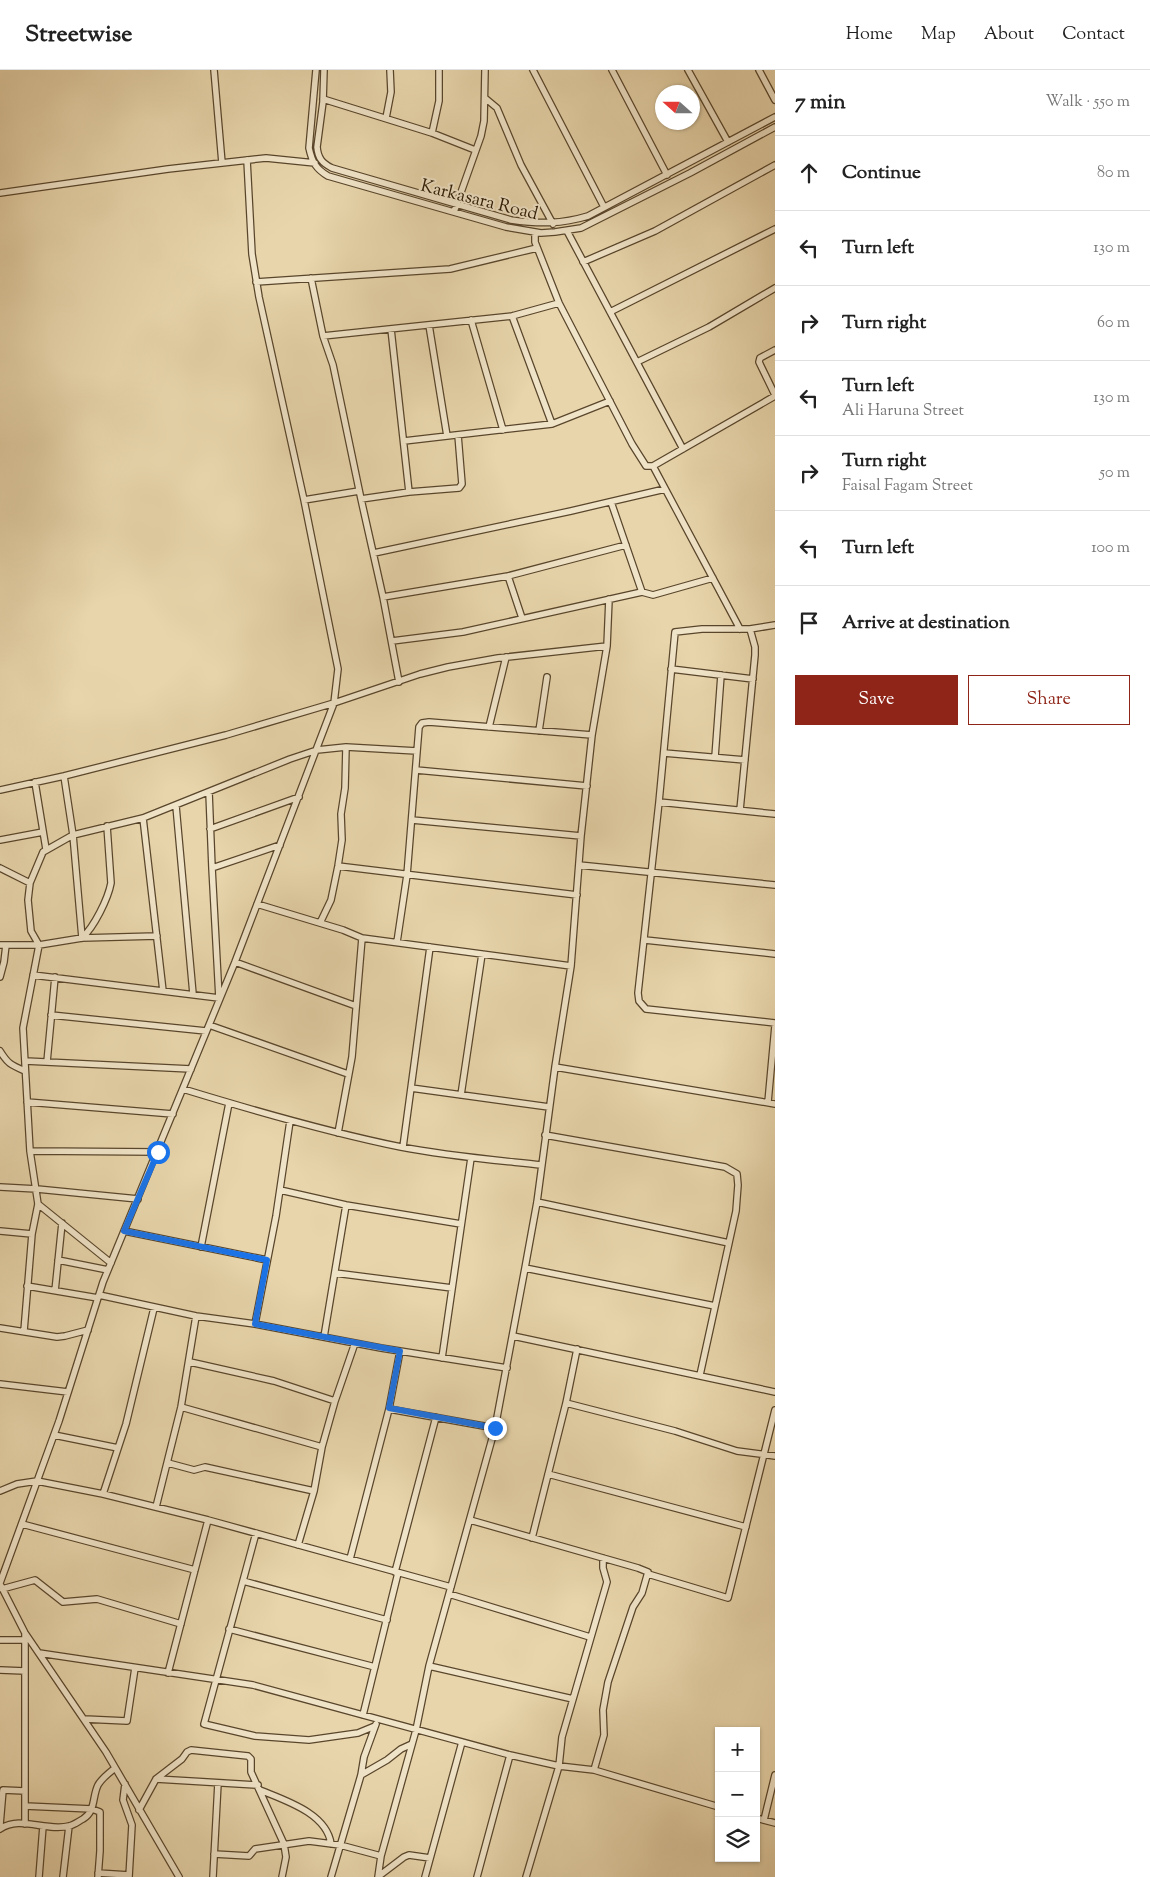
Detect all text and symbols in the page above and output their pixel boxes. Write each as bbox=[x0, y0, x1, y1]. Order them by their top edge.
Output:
text: Streetwise bbox=[25, 18, 132, 52]
text: Home bbox=[846, 22, 893, 48]
text: Map bbox=[921, 22, 956, 48]
text: About bbox=[984, 22, 1034, 48]
text: Contact bbox=[1062, 22, 1125, 48]
north arrow bbox=[655, 85, 700, 130]
text: 7 min bbox=[795, 88, 846, 118]
text: Walk · 550 m bbox=[1045, 91, 1130, 114]
icon: ahead bbox=[795, 159, 823, 187]
text: Continue bbox=[842, 160, 921, 187]
text: 80 m bbox=[1097, 162, 1130, 185]
street label: Karkasara Road bbox=[417, 174, 541, 228]
icon: left bbox=[795, 234, 823, 262]
text: Turn left bbox=[842, 235, 914, 262]
text: 130 m bbox=[1093, 237, 1130, 260]
icon: right bbox=[795, 309, 823, 337]
text: Turn right bbox=[842, 310, 926, 337]
text: 60 m bbox=[1097, 312, 1130, 335]
text: Turn left bbox=[842, 373, 914, 400]
icon: left bbox=[795, 384, 823, 412]
text: 130 m bbox=[1093, 387, 1130, 410]
text: Ali Haruna Street bbox=[842, 400, 964, 423]
text: Turn right bbox=[842, 448, 926, 475]
icon: right bbox=[795, 459, 823, 487]
text: 50 m bbox=[1099, 462, 1130, 485]
text: Faisal Fagam Street bbox=[842, 475, 973, 498]
icon: left bbox=[795, 534, 823, 562]
text: Turn left bbox=[842, 535, 914, 562]
text: 100 m bbox=[1091, 537, 1130, 560]
icon: arrive bbox=[795, 609, 823, 637]
text: Arrive at destination bbox=[842, 610, 1010, 637]
button: Save bbox=[795, 675, 958, 725]
button: Share bbox=[968, 675, 1130, 725]
route start bbox=[147, 1141, 170, 1164]
route end bbox=[484, 1417, 507, 1440]
map controls bbox=[715, 1727, 760, 1862]
button: + bbox=[715, 1727, 760, 1772]
button: − bbox=[715, 1772, 760, 1817]
button: layers bbox=[715, 1817, 760, 1862]

